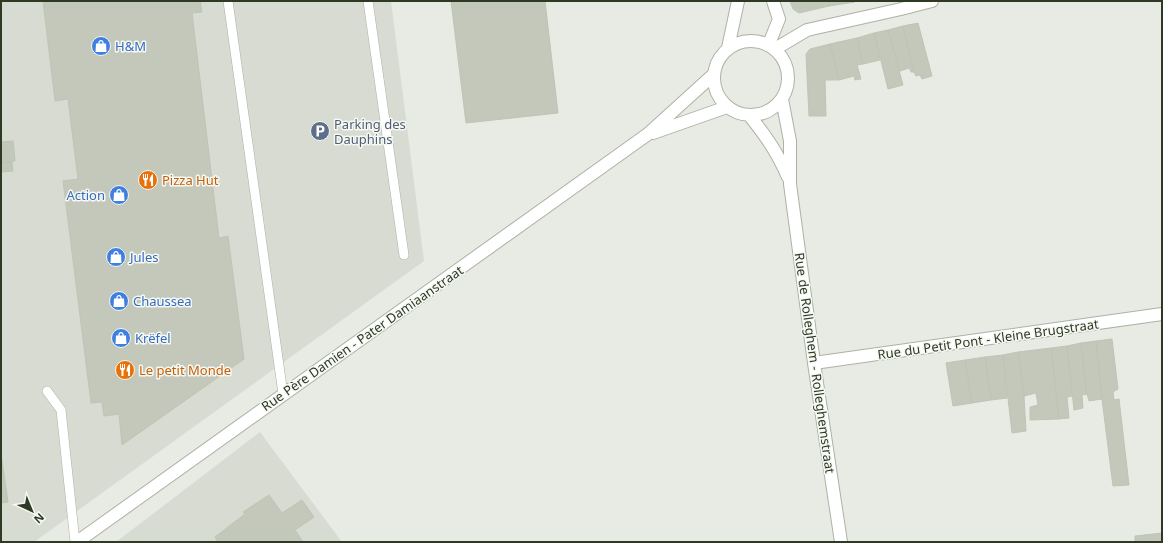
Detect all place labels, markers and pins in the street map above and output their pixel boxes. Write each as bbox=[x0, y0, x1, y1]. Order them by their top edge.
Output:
shop icon: H&M bbox=[90, 35, 112, 57]
place label: H&M bbox=[115, 37, 146, 55]
place label: Parking des Dauphins bbox=[334, 115, 406, 148]
parking icon: Parking des Dauphins bbox=[309, 120, 331, 142]
restaurant icon: Pizza Hut bbox=[137, 169, 159, 191]
place label: Pizza Hut bbox=[162, 171, 219, 189]
shop icon: Action bbox=[108, 184, 130, 206]
place label: Action bbox=[67, 186, 105, 204]
shop icon: Jules bbox=[105, 246, 127, 268]
place label: Jules bbox=[128, 248, 159, 266]
shop icon: Chaussea bbox=[108, 290, 130, 312]
place label: Chaussea bbox=[133, 292, 192, 310]
shop icon: Krëfel bbox=[110, 327, 132, 349]
place label: Krëfel bbox=[135, 329, 171, 347]
restaurant icon: Le petit Monde bbox=[114, 359, 136, 381]
place label: Le petit Monde bbox=[139, 361, 231, 379]

